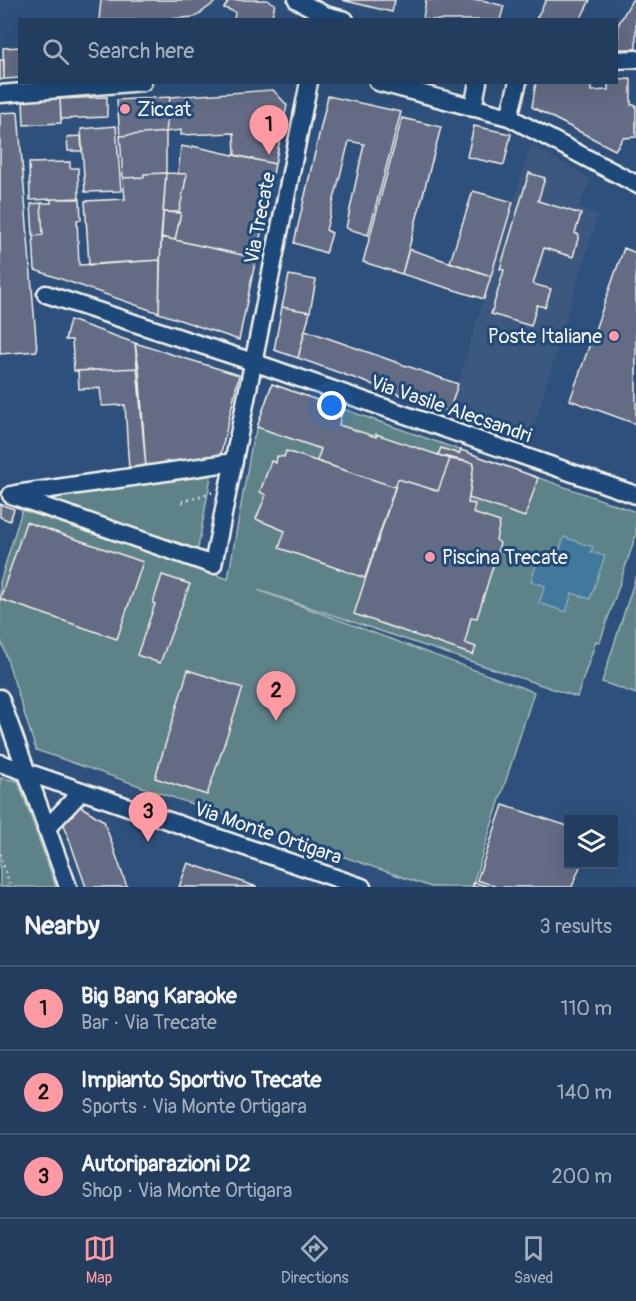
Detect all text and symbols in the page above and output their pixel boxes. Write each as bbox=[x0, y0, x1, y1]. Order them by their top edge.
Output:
search box bbox=[18, 18, 618, 84]
icon: search bbox=[39, 35, 72, 68]
text: Search here bbox=[87, 37, 194, 65]
place label: Ziccat bbox=[137, 97, 192, 122]
marker: Ziccat bbox=[118, 102, 132, 116]
pin: 1 bbox=[250, 106, 288, 155]
street label: Via Trecate bbox=[239, 170, 281, 266]
place label: Poste Italiane bbox=[488, 324, 602, 349]
marker: Poste Italiane bbox=[607, 329, 621, 343]
street label: Via Vasile Alecsandri bbox=[367, 370, 535, 448]
your location bbox=[317, 391, 346, 420]
place label: Piscina Trecate bbox=[442, 545, 568, 570]
marker: Piscina Trecate bbox=[423, 550, 437, 564]
pin: 2 bbox=[256, 672, 296, 721]
pin: 3 bbox=[128, 792, 168, 842]
street label: Via Monte Ortigara bbox=[191, 796, 345, 870]
map controls bbox=[564, 815, 618, 869]
button: layers bbox=[564, 815, 618, 869]
text: Nearby bbox=[24, 910, 100, 942]
text: 3 results bbox=[540, 914, 612, 939]
text: Big Bang Karaoke bbox=[81, 982, 237, 1010]
text: 1 bbox=[40, 996, 47, 1021]
text: 110 m bbox=[561, 996, 612, 1021]
text: Bar · Via Trecate bbox=[81, 1010, 217, 1035]
text: Impianto Sportivo Trecate bbox=[81, 1066, 321, 1094]
text: 2 bbox=[38, 1080, 49, 1105]
text: 140 m bbox=[557, 1080, 612, 1105]
text: Sports · Via Monte Ortigara bbox=[81, 1094, 307, 1119]
text: Autoriparazioni D2 bbox=[81, 1150, 251, 1178]
text: 3 bbox=[38, 1164, 49, 1189]
text: 200 m bbox=[551, 1164, 612, 1189]
text: Shop · Via Monte Ortigara bbox=[81, 1178, 292, 1203]
tab: Map bbox=[83, 1232, 116, 1288]
tab: Directions bbox=[281, 1232, 349, 1288]
tab: Saved bbox=[514, 1232, 553, 1288]

